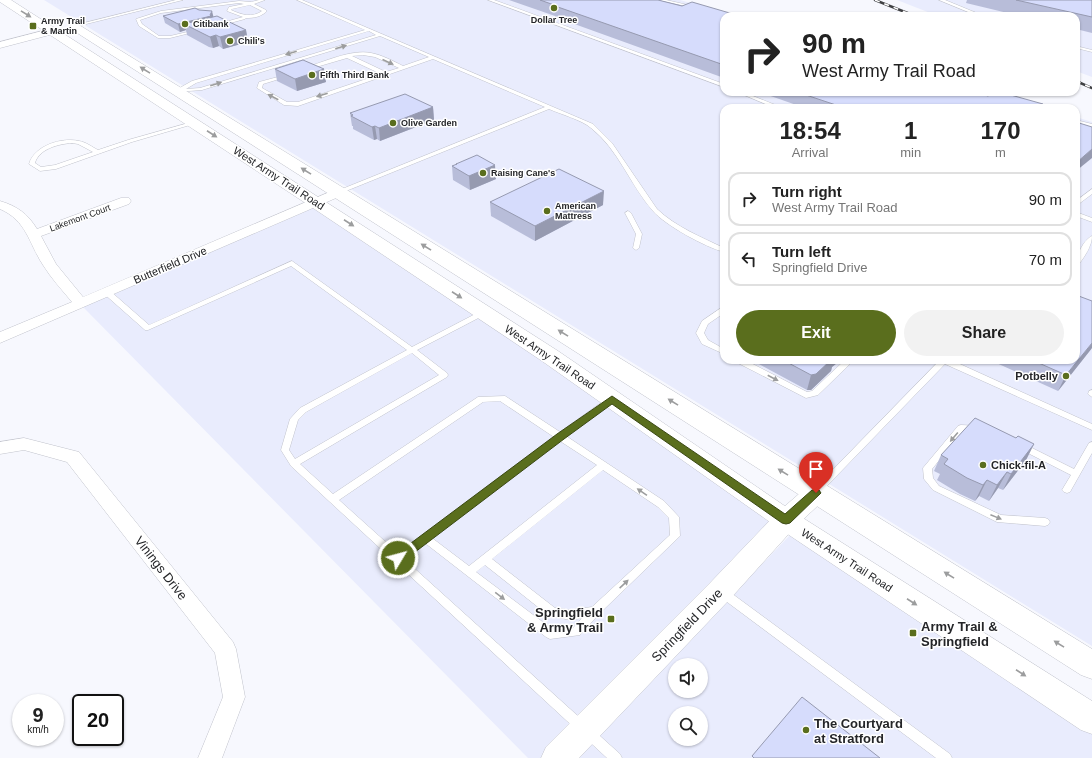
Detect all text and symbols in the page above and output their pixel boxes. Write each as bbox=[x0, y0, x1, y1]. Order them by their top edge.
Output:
marker: Dollar Tree bbox=[549, 3, 559, 13]
one-way arrow bbox=[21, 10, 31, 18]
place label: Dollar Tree bbox=[531, 15, 577, 25]
place label: Army Trail & Martin bbox=[41, 16, 85, 36]
marker: Citibank bbox=[180, 19, 190, 29]
place label: Citibank bbox=[193, 19, 229, 29]
marker: Army Trail & Martin bbox=[28, 21, 38, 31]
icon: right bbox=[736, 28, 788, 80]
text: 90 m bbox=[802, 28, 866, 59]
marker: Chili's bbox=[225, 36, 235, 46]
place label: Chili's bbox=[238, 36, 265, 46]
one-way arrow bbox=[335, 44, 347, 50]
one-way arrow bbox=[285, 50, 297, 56]
one-way arrow bbox=[383, 59, 394, 65]
text: West Army Trail Road bbox=[802, 61, 976, 81]
one-way arrow bbox=[139, 67, 151, 74]
marker: Fifth Third Bank bbox=[307, 70, 317, 80]
place label: Fifth Third Bank bbox=[320, 70, 390, 80]
one-way arrow bbox=[210, 81, 222, 87]
one-way arrow bbox=[316, 93, 328, 99]
one-way arrow bbox=[268, 94, 279, 101]
text: 18:54 bbox=[779, 117, 841, 144]
text: 1 bbox=[904, 117, 917, 144]
text: 170 bbox=[981, 117, 1021, 144]
marker: Olive Garden bbox=[388, 118, 398, 128]
place label: Olive Garden bbox=[401, 118, 457, 128]
one-way arrow bbox=[206, 130, 217, 138]
street label: West Army Trail Road bbox=[231, 144, 327, 212]
text: Arrival bbox=[792, 145, 829, 160]
text: min bbox=[900, 145, 921, 160]
text: m bbox=[995, 145, 1006, 160]
one-way arrow bbox=[300, 168, 312, 175]
marker: Raising Cane's bbox=[478, 168, 488, 178]
place label: Raising Cane's bbox=[491, 168, 555, 178]
text: Turn right bbox=[772, 183, 842, 200]
icon: right bbox=[738, 188, 760, 210]
text: 90 m bbox=[1029, 191, 1062, 208]
text: West Army Trail Road bbox=[772, 200, 897, 215]
place label: American Mattress bbox=[555, 201, 596, 221]
street label: Lakemont Court bbox=[48, 202, 112, 234]
marker: American Mattress bbox=[542, 206, 552, 216]
one-way arrow bbox=[343, 220, 355, 227]
one-way arrow bbox=[420, 243, 432, 250]
text: Turn left bbox=[772, 243, 831, 260]
street label: Butterfield Drive bbox=[132, 244, 208, 286]
icon: left bbox=[738, 248, 760, 270]
text: 70 m bbox=[1029, 251, 1062, 268]
text: Springfield Drive bbox=[772, 260, 867, 275]
one-way arrow bbox=[452, 291, 462, 299]
button: Exit bbox=[736, 310, 896, 356]
button: Share bbox=[904, 310, 1064, 356]
street label: West Army Trail Road bbox=[503, 322, 597, 392]
one-way arrow bbox=[558, 329, 568, 337]
place label: Potbelly bbox=[1015, 370, 1059, 382]
marker: Potbelly bbox=[1061, 371, 1071, 381]
one-way arrow bbox=[767, 375, 779, 381]
one-way arrow bbox=[667, 399, 679, 406]
one-way arrow bbox=[949, 431, 958, 442]
pin bbox=[799, 452, 833, 493]
icon: arrive bbox=[805, 458, 827, 480]
place label: Chick-fil-A bbox=[991, 459, 1046, 471]
marker: Chick-fil-A bbox=[978, 460, 988, 470]
one-way arrow bbox=[778, 468, 788, 476]
one-way arrow bbox=[637, 488, 648, 496]
one-way arrow bbox=[991, 514, 1003, 520]
street label: West Army Trail Road bbox=[799, 526, 895, 594]
street label: Vinings Drive bbox=[132, 533, 190, 603]
position arrow bbox=[377, 537, 419, 579]
one-way arrow bbox=[943, 572, 955, 579]
one-way arrow bbox=[619, 579, 629, 589]
street label: Springfield Drive bbox=[648, 585, 726, 665]
one-way arrow bbox=[495, 592, 505, 600]
one-way arrow bbox=[907, 598, 918, 606]
place label: Springfield & Army Trail bbox=[527, 605, 603, 635]
marker: Springfield & Army Trail bbox=[606, 614, 616, 624]
place label: Army Trail & Springfield bbox=[921, 619, 998, 649]
marker: Army Trail & Springfield bbox=[908, 628, 918, 638]
one-way arrow bbox=[1054, 640, 1064, 648]
map controls bbox=[668, 658, 708, 746]
button: sound bbox=[668, 658, 708, 698]
one-way arrow bbox=[1016, 669, 1027, 677]
speed limit sign: 20 bbox=[72, 694, 124, 746]
text: 9 bbox=[32, 704, 44, 726]
button: search bbox=[668, 706, 708, 746]
place label: The Courtyard at Stratford bbox=[814, 716, 903, 746]
text: km/h bbox=[27, 724, 49, 735]
marker: The Courtyard at Stratford bbox=[801, 725, 811, 735]

